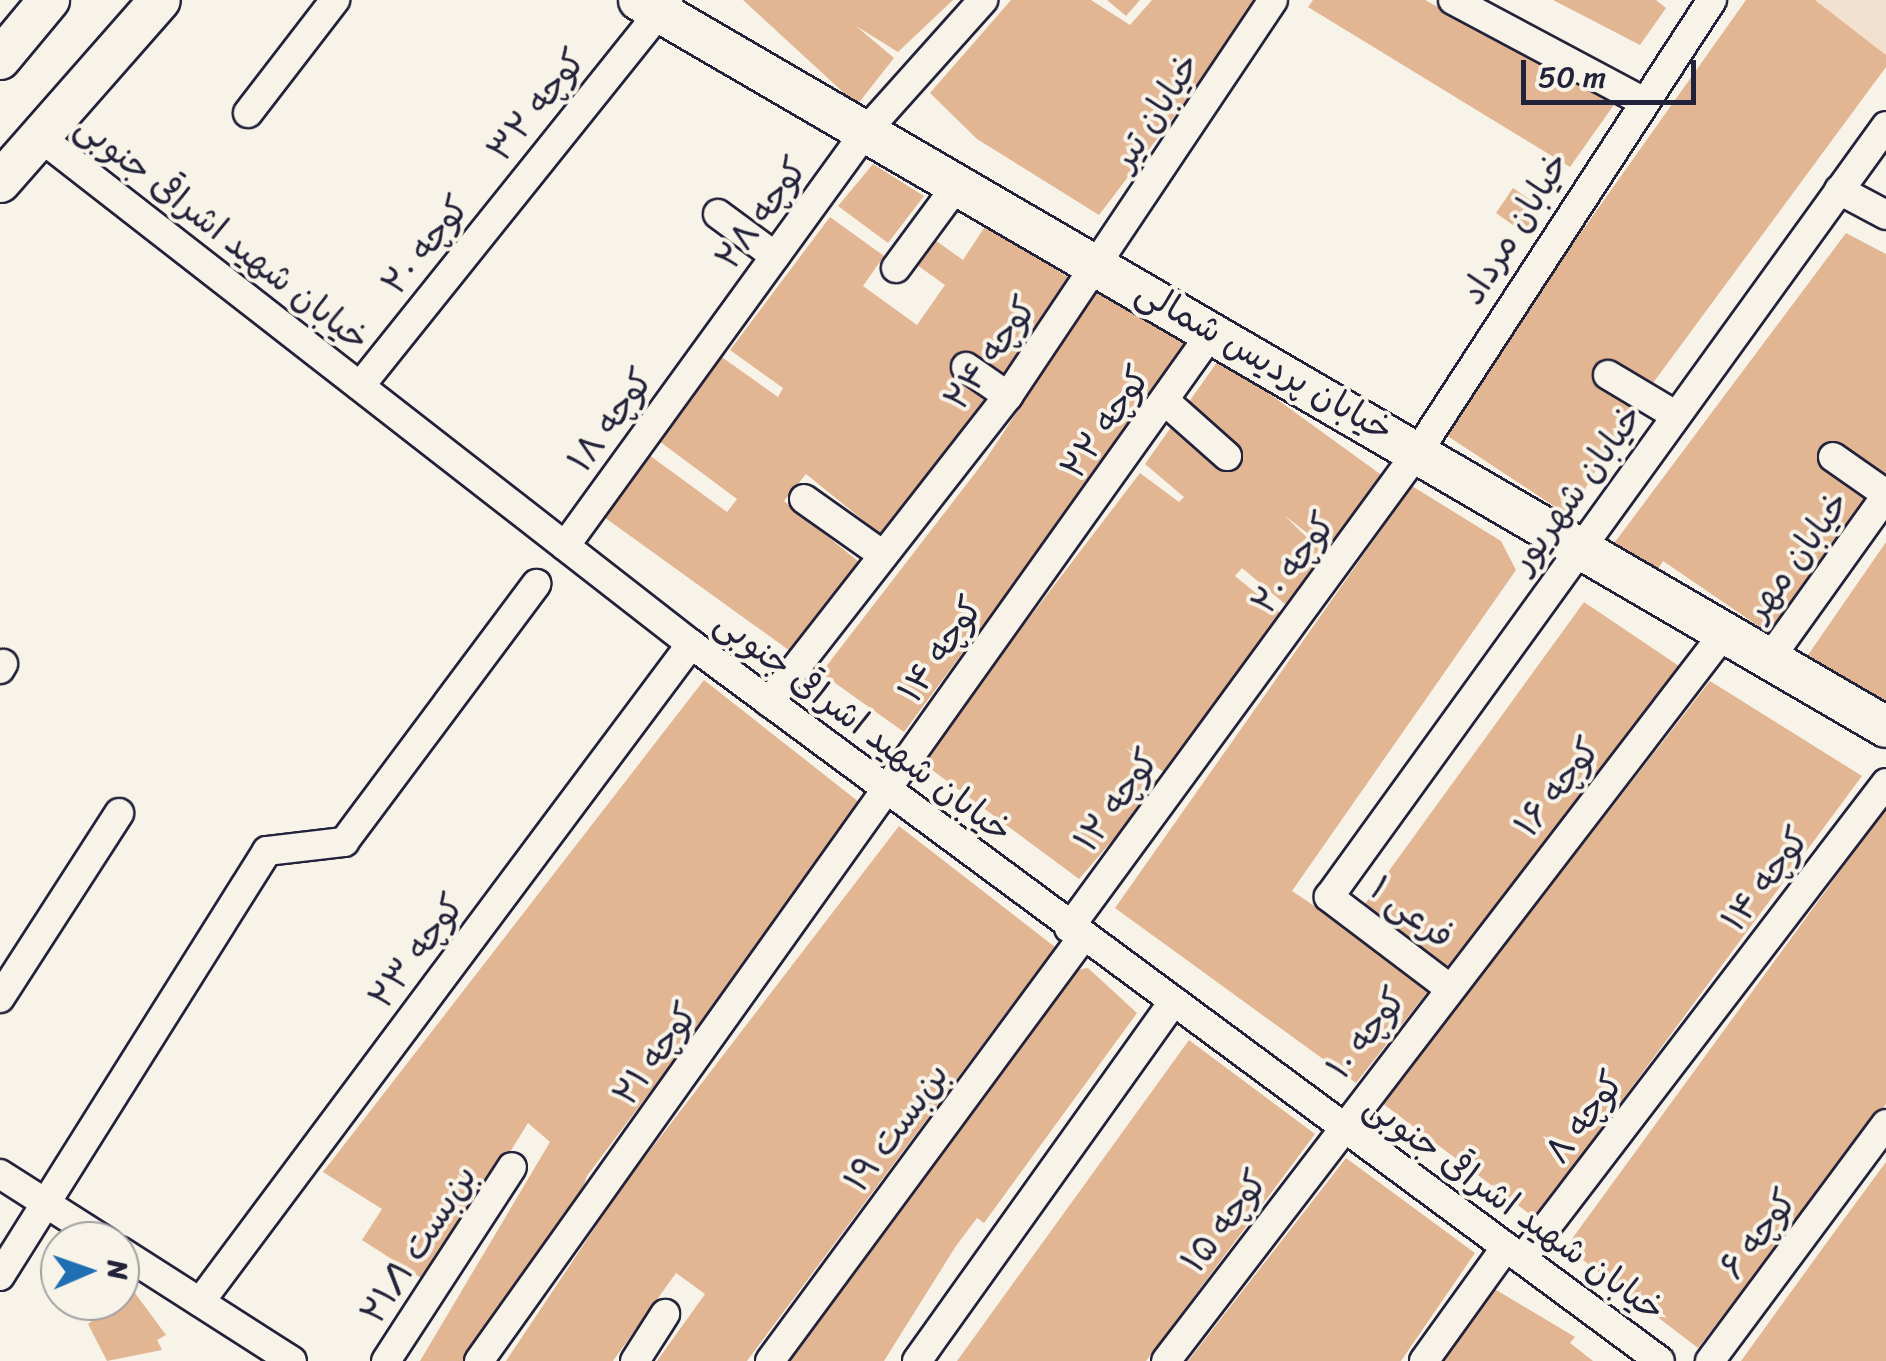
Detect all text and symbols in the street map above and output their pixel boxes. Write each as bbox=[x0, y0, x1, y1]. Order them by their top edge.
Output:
street label: کوچه ۳۲ bbox=[478, 40, 594, 170]
scale bar bbox=[1526, 40, 1701, 102]
street label: خیابان تیر bbox=[1102, 45, 1208, 177]
text: 50 m bbox=[1538, 50, 1606, 104]
street label: خیابان شهید اشراقی جنوبی bbox=[68, 104, 378, 360]
street label: خیابان مرداد bbox=[1450, 144, 1578, 312]
street label: کوچه ۲۸ bbox=[706, 149, 816, 277]
street label: کوچه ۲۰ bbox=[372, 187, 478, 303]
street label: خیابان پردیس شمالی bbox=[1129, 269, 1401, 451]
street label: کوچه ۲۴ bbox=[935, 288, 1045, 418]
street label: کوچه ۲۲ bbox=[1051, 358, 1159, 486]
street label: کوچه ۱۸ bbox=[558, 360, 662, 480]
street label: خیابان شهریور bbox=[1501, 396, 1651, 580]
street label: خیابان مهر bbox=[1736, 482, 1858, 628]
street label: کوچه ۲۰ bbox=[1242, 504, 1344, 622]
street label: کوچه ۱۴ bbox=[889, 588, 991, 710]
street label: خیابان شهید اشراقی جنوبی bbox=[707, 601, 1021, 851]
street label: کوچه ۱۶ bbox=[1505, 729, 1609, 845]
street label: کوچه ۱۲ bbox=[1065, 740, 1167, 860]
street label: کوچه ۱۴ bbox=[1712, 819, 1818, 939]
street label: فرعی ۱ bbox=[1362, 867, 1462, 957]
street label: کوچه ۲۳ bbox=[359, 885, 473, 1017]
street label: کوچه ۱۰ bbox=[1317, 979, 1415, 1087]
street label: کوچه ۲۱ bbox=[604, 994, 706, 1114]
street label: بن‌بست ۱۹ bbox=[835, 1054, 957, 1200]
street label: کوچه ۸ bbox=[1536, 1062, 1632, 1172]
street label: خیابان شهید اشراقی جنوبی bbox=[1357, 1084, 1673, 1330]
street label: بن‌بست ۲۱/۱ bbox=[351, 1157, 485, 1331]
street label: کوچه ۱۵ bbox=[1172, 1161, 1276, 1281]
street label: کوچه ۶ bbox=[1711, 1181, 1805, 1287]
north arrow bbox=[40, 1221, 140, 1321]
text: N bbox=[94, 1259, 143, 1281]

